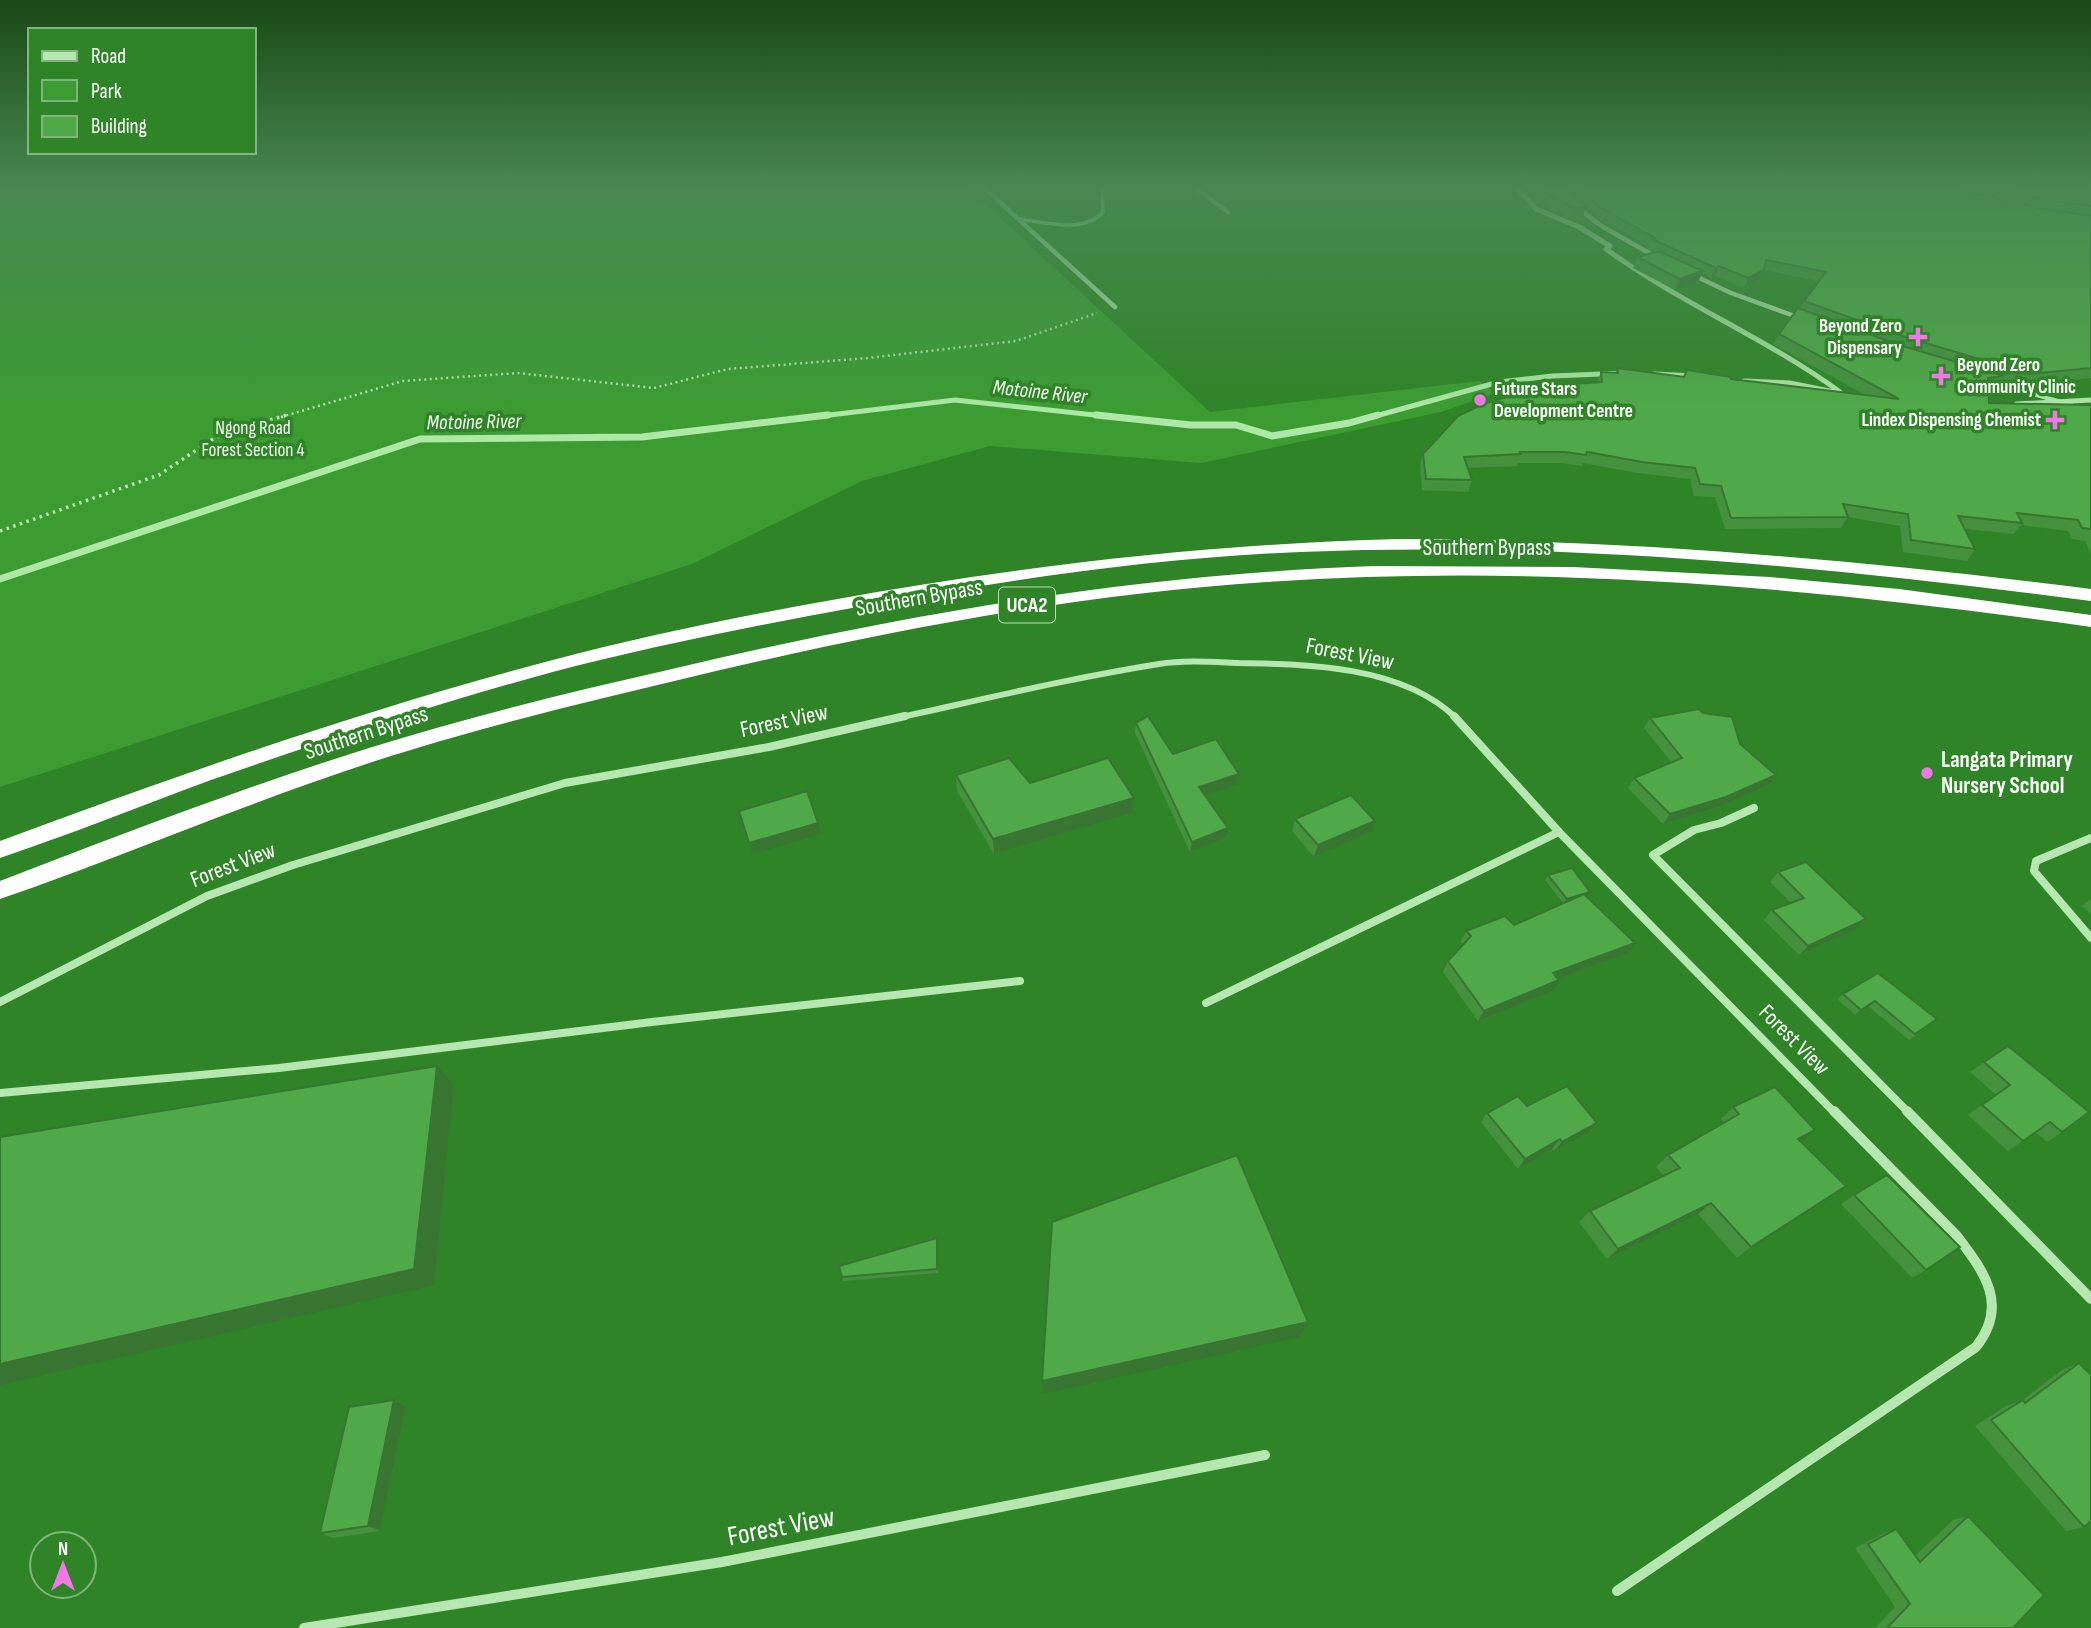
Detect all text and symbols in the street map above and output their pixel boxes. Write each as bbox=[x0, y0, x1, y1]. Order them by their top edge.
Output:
legend bbox=[28, 28, 256, 154]
text: Road bbox=[91, 44, 126, 69]
text: Park bbox=[91, 79, 122, 104]
text: Building bbox=[91, 114, 147, 139]
place label: Beyond Zero Dispensary bbox=[1819, 315, 1902, 360]
marker: Beyond Zero Dispensary bbox=[1908, 327, 1928, 347]
place label: Beyond Zero Community Clinic bbox=[1957, 354, 2076, 399]
marker: Beyond Zero Community Clinic bbox=[1931, 366, 1951, 386]
water label: Motoine River bbox=[992, 375, 1089, 409]
place label: Future Stars Development Centre bbox=[1494, 378, 1633, 423]
marker: Future Stars Development Centre bbox=[1472, 392, 1488, 408]
water label: Motoine River bbox=[426, 409, 523, 435]
place label: Lindex Dispensing Chemist bbox=[1861, 409, 2041, 432]
marker: Lindex Dispensing Chemist bbox=[2047, 412, 2063, 428]
park label: Ngong Road Forest Section 4 bbox=[202, 417, 304, 462]
street label: Southern Bypass bbox=[1423, 534, 1551, 562]
street label: Southern Bypass bbox=[853, 573, 985, 623]
road number: UCA2 bbox=[999, 588, 1055, 622]
street label: Forest View bbox=[1304, 632, 1396, 676]
street label: Forest View bbox=[738, 698, 831, 744]
street label: Southern Bypass bbox=[300, 700, 432, 766]
place label: Langata Primary Nursery School bbox=[1941, 746, 2073, 800]
marker: Langata Primary Nursery School bbox=[1919, 765, 1935, 781]
street label: Forest View bbox=[186, 836, 280, 894]
street label: Forest View bbox=[1753, 999, 1835, 1081]
street label: Forest View bbox=[725, 1500, 838, 1554]
north arrow bbox=[28, 1530, 98, 1600]
text: N bbox=[58, 1538, 68, 1561]

